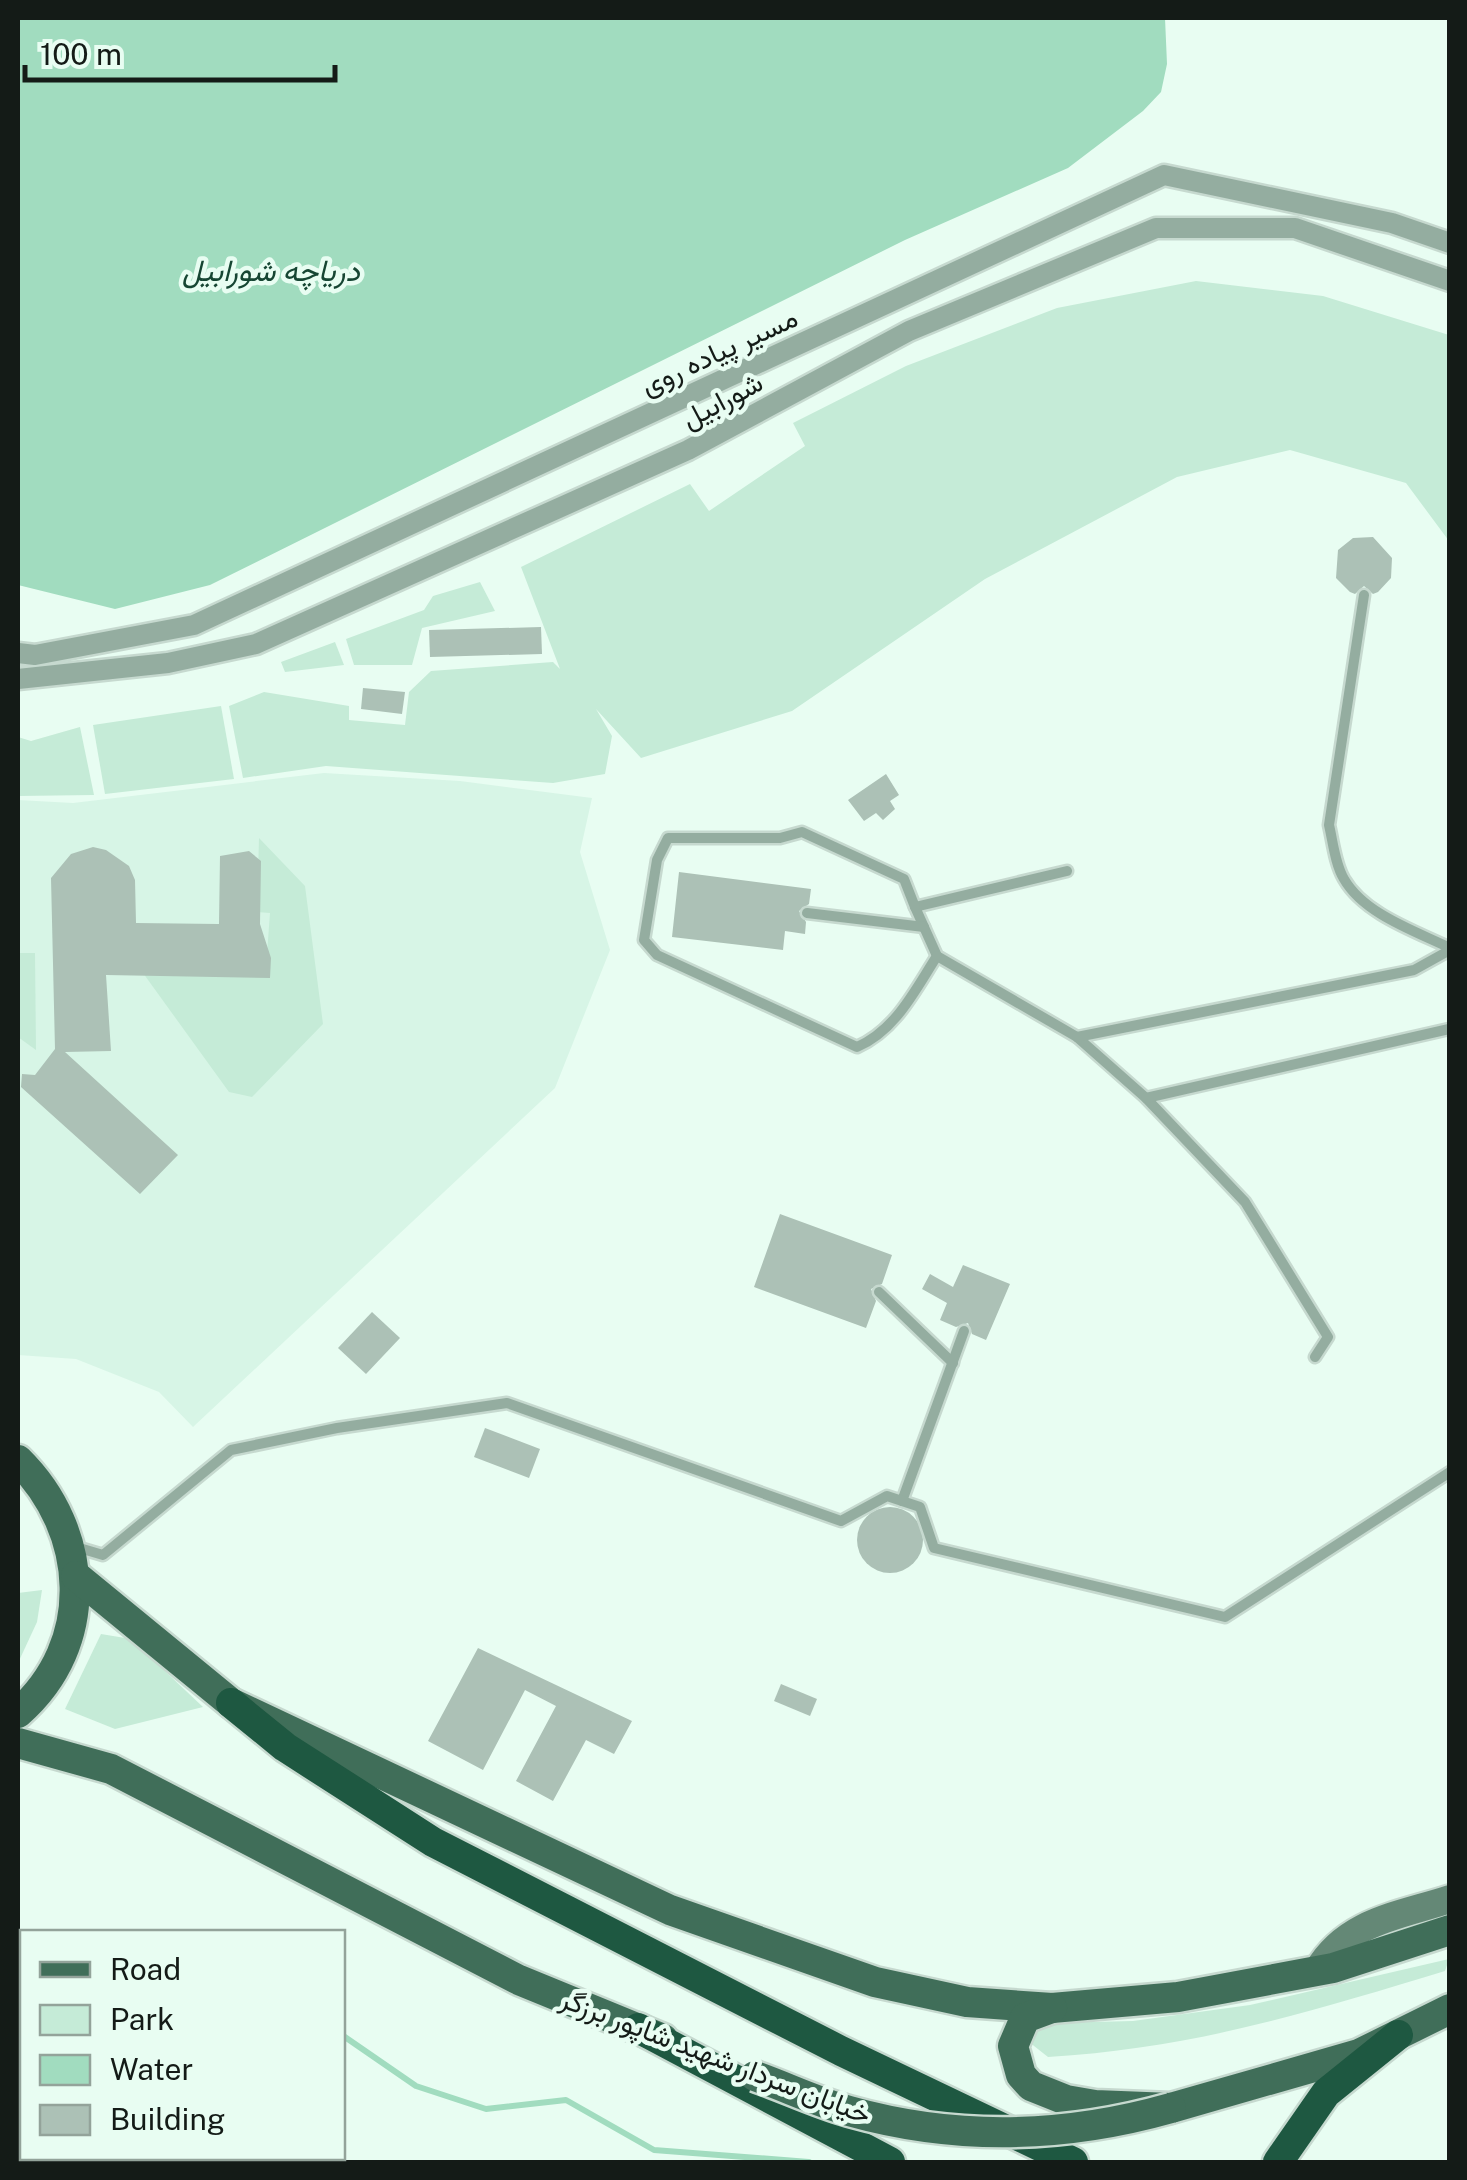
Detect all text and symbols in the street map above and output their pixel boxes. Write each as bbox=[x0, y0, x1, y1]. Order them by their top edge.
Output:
scale bar bbox=[25, 20, 335, 82]
text: 100 m bbox=[40, 36, 122, 72]
water label: دریاچه شورابیل bbox=[182, 252, 361, 291]
street label: مسیر پیاده روی bbox=[635, 300, 804, 404]
street label: شورابیل bbox=[676, 365, 769, 436]
legend bbox=[20, 1930, 345, 2160]
text: Road bbox=[110, 1951, 181, 1987]
street label: خیابان سردار شهید شاپور برزگر bbox=[554, 1981, 876, 2133]
text: Park bbox=[110, 2001, 174, 2037]
text: Water bbox=[110, 2051, 193, 2087]
text: Building bbox=[110, 2101, 225, 2137]

